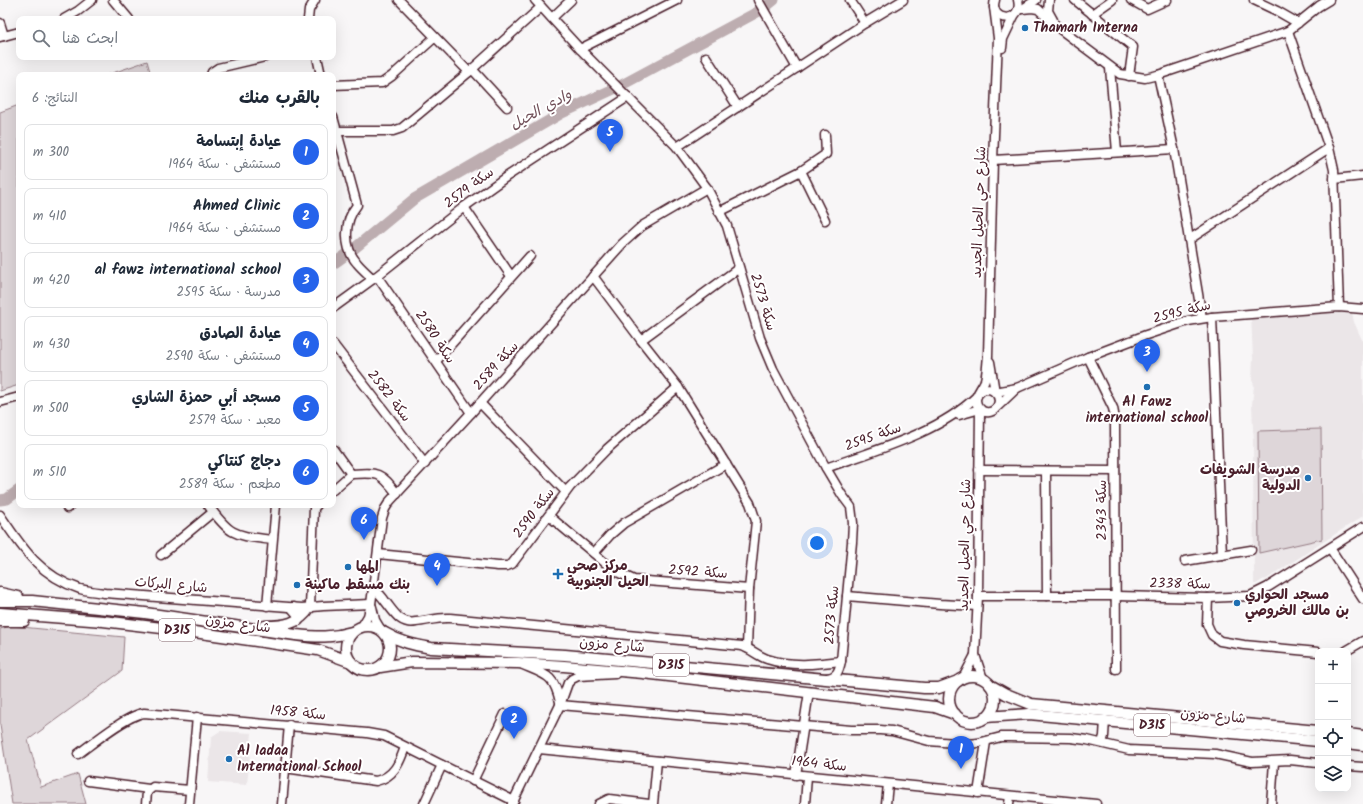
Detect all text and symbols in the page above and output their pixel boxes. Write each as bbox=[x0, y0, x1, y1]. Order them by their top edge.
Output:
search box bbox=[16, 16, 336, 60]
place label: Thamarh Interna bbox=[1033, 17, 1138, 39]
marker: Thamarh Interna bbox=[1020, 23, 1030, 33]
icon: search bbox=[30, 27, 52, 49]
text: ابحث هنا bbox=[62, 27, 118, 51]
water label: وادي الحيل bbox=[506, 83, 577, 137]
text: بالقرب منك bbox=[239, 85, 320, 112]
text: النتائج: 6 bbox=[32, 88, 78, 109]
pin: 5 bbox=[597, 119, 623, 152]
text: عيادة إبتسامة bbox=[196, 130, 281, 154]
text: 300 m bbox=[33, 142, 69, 163]
text: 1 bbox=[304, 142, 308, 163]
street label: شارع حي الحيل الجديد bbox=[966, 146, 993, 278]
text: مستشفى · سكة 1964 bbox=[168, 154, 281, 175]
street label: سكة 2579 bbox=[439, 162, 499, 214]
text: Ahmed Clinic bbox=[193, 194, 281, 218]
text: 410 m bbox=[33, 206, 66, 227]
text: 2 bbox=[302, 206, 310, 227]
text: مستشفى · سكة 1964 bbox=[168, 218, 281, 239]
text: al fawz international school bbox=[94, 258, 281, 282]
text: 420 m bbox=[33, 270, 70, 291]
text: 3 bbox=[302, 270, 310, 291]
street label: سكة 2573 bbox=[744, 271, 782, 333]
text: مدرسة · سكة 2595 bbox=[177, 282, 281, 303]
street label: سكة 2595 bbox=[1151, 294, 1213, 330]
street label: سكة 2580 bbox=[409, 306, 461, 368]
text: عيادة الصادق bbox=[200, 322, 281, 346]
text: 430 m bbox=[33, 334, 70, 355]
text: 4 bbox=[302, 334, 310, 355]
street label: سكة 2589 bbox=[468, 336, 524, 396]
pin: 3 bbox=[1134, 339, 1160, 372]
text: مستشفى · سكة 2590 bbox=[166, 346, 281, 367]
street label: سكة 2582 bbox=[362, 365, 416, 427]
marker: Al Fawz international school bbox=[1142, 382, 1152, 392]
text: مسجد أبي حمزة الشاري bbox=[132, 386, 281, 410]
place label: Al Fawz international school bbox=[1086, 391, 1209, 429]
text: 500 m bbox=[33, 398, 69, 419]
text: 5 bbox=[303, 398, 309, 419]
text: معبد · سكة 2579 bbox=[189, 410, 281, 431]
street label: سكة 2595 bbox=[842, 417, 904, 457]
text: دجاج كنتاكي bbox=[208, 450, 281, 474]
place label: مدرسة الشويفات الدولية bbox=[1200, 459, 1300, 497]
text: 510 m bbox=[33, 462, 66, 483]
text: 6 bbox=[302, 462, 310, 483]
marker: مدرسة الشويفات الدولية bbox=[1303, 473, 1313, 483]
text: مطعم · سكة 2589 bbox=[179, 474, 281, 495]
street label: شارع حي الحيل الجديد bbox=[953, 479, 978, 611]
street label: سكة 2343 bbox=[1091, 480, 1113, 540]
street label: سكة 2590 bbox=[508, 483, 560, 543]
pin: 6 bbox=[351, 507, 377, 540]
your location bbox=[807, 533, 827, 553]
pin: 4 bbox=[424, 553, 450, 586]
place label: مركز صحي الحيل الجنوبية bbox=[567, 555, 649, 593]
place label: المها bbox=[356, 556, 379, 578]
street label: سكة 2592 bbox=[668, 559, 728, 585]
marker: المها bbox=[343, 562, 353, 572]
marker: مركز صحي الحيل الجنوبية bbox=[552, 568, 564, 580]
street label: شارع البركات bbox=[134, 571, 208, 599]
street label: سكة 2338 bbox=[1149, 572, 1211, 596]
place label: بنك مسقط ماكينة bbox=[305, 574, 410, 596]
marker: بنك مسقط ماكينة bbox=[292, 580, 302, 590]
place label: مسجد الحواري بن مالك الخروصي bbox=[1245, 584, 1349, 623]
street label: سكة 2573 bbox=[818, 585, 846, 645]
marker: مسجد الحواري بن مالك الخروصي bbox=[1232, 598, 1242, 608]
street label: شارع مزون bbox=[204, 609, 272, 639]
road number: D315 bbox=[159, 619, 195, 641]
street label: شارع مزون bbox=[578, 631, 646, 659]
map controls bbox=[1315, 648, 1351, 792]
button: + bbox=[1315, 648, 1351, 684]
road number: D315 bbox=[653, 654, 689, 676]
button: − bbox=[1315, 684, 1351, 720]
street label: سكة 1958 bbox=[269, 700, 327, 726]
street label: شارع مزون bbox=[1179, 702, 1247, 730]
pin: 2 bbox=[501, 706, 527, 739]
road number: D315 bbox=[1134, 714, 1170, 736]
button: locate bbox=[1315, 720, 1351, 756]
pin: 1 bbox=[948, 736, 974, 769]
place label: Al Iadaa International School bbox=[237, 740, 362, 778]
street label: سكة 1964 bbox=[790, 750, 848, 778]
marker: Al Iadaa International School bbox=[224, 754, 234, 764]
button: layers bbox=[1315, 756, 1351, 792]

